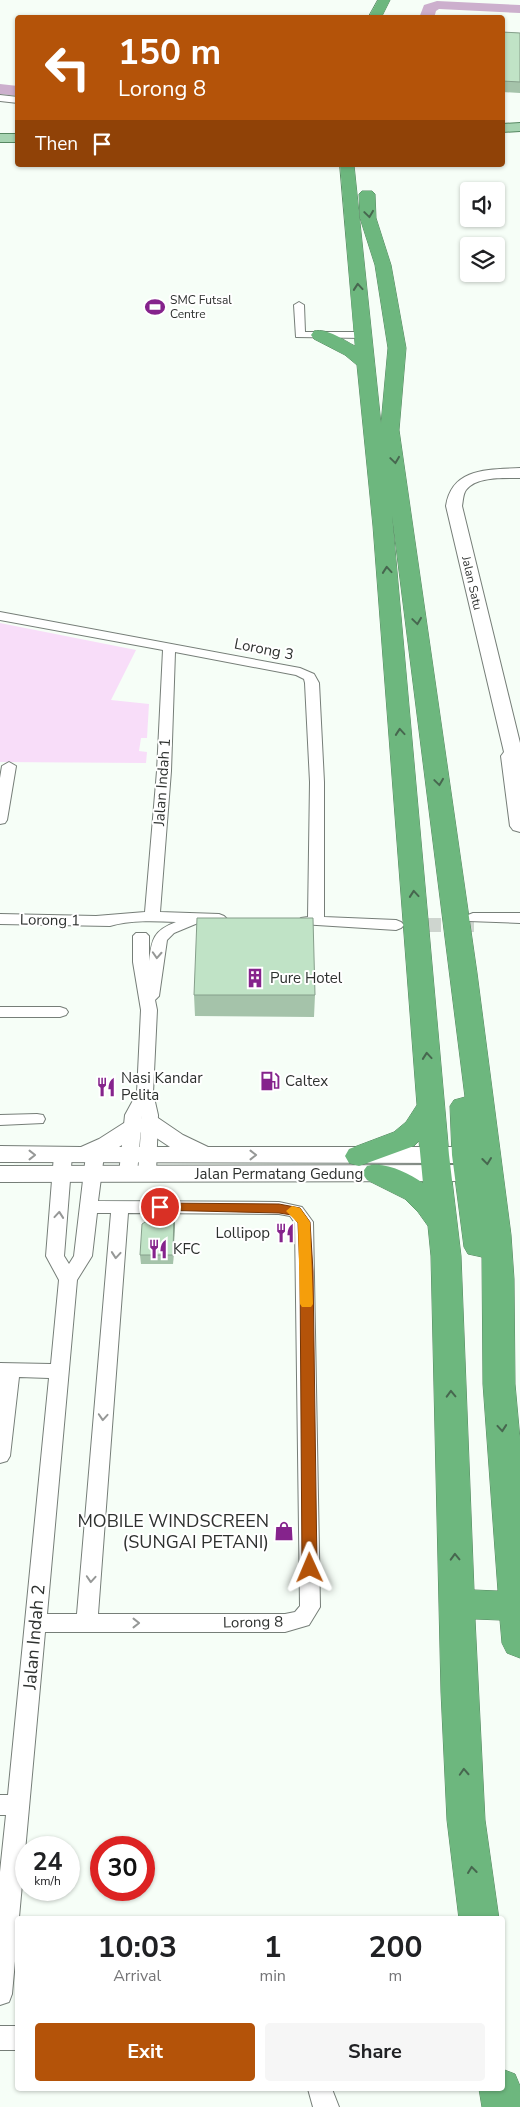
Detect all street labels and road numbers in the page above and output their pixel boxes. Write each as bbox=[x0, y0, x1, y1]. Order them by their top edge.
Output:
street label: Jalan Satu bbox=[458, 554, 486, 611]
street label: Lorong 3 bbox=[233, 633, 295, 665]
street label: Jalan Indah 1 bbox=[149, 737, 175, 828]
street label: Lorong 1 bbox=[20, 909, 80, 931]
street label: Jalan Permatang Gedung bbox=[194, 1164, 363, 1184]
street label: Jalan Indah 2 bbox=[17, 1583, 51, 1692]
street label: Lorong 8 bbox=[223, 1611, 283, 1633]

